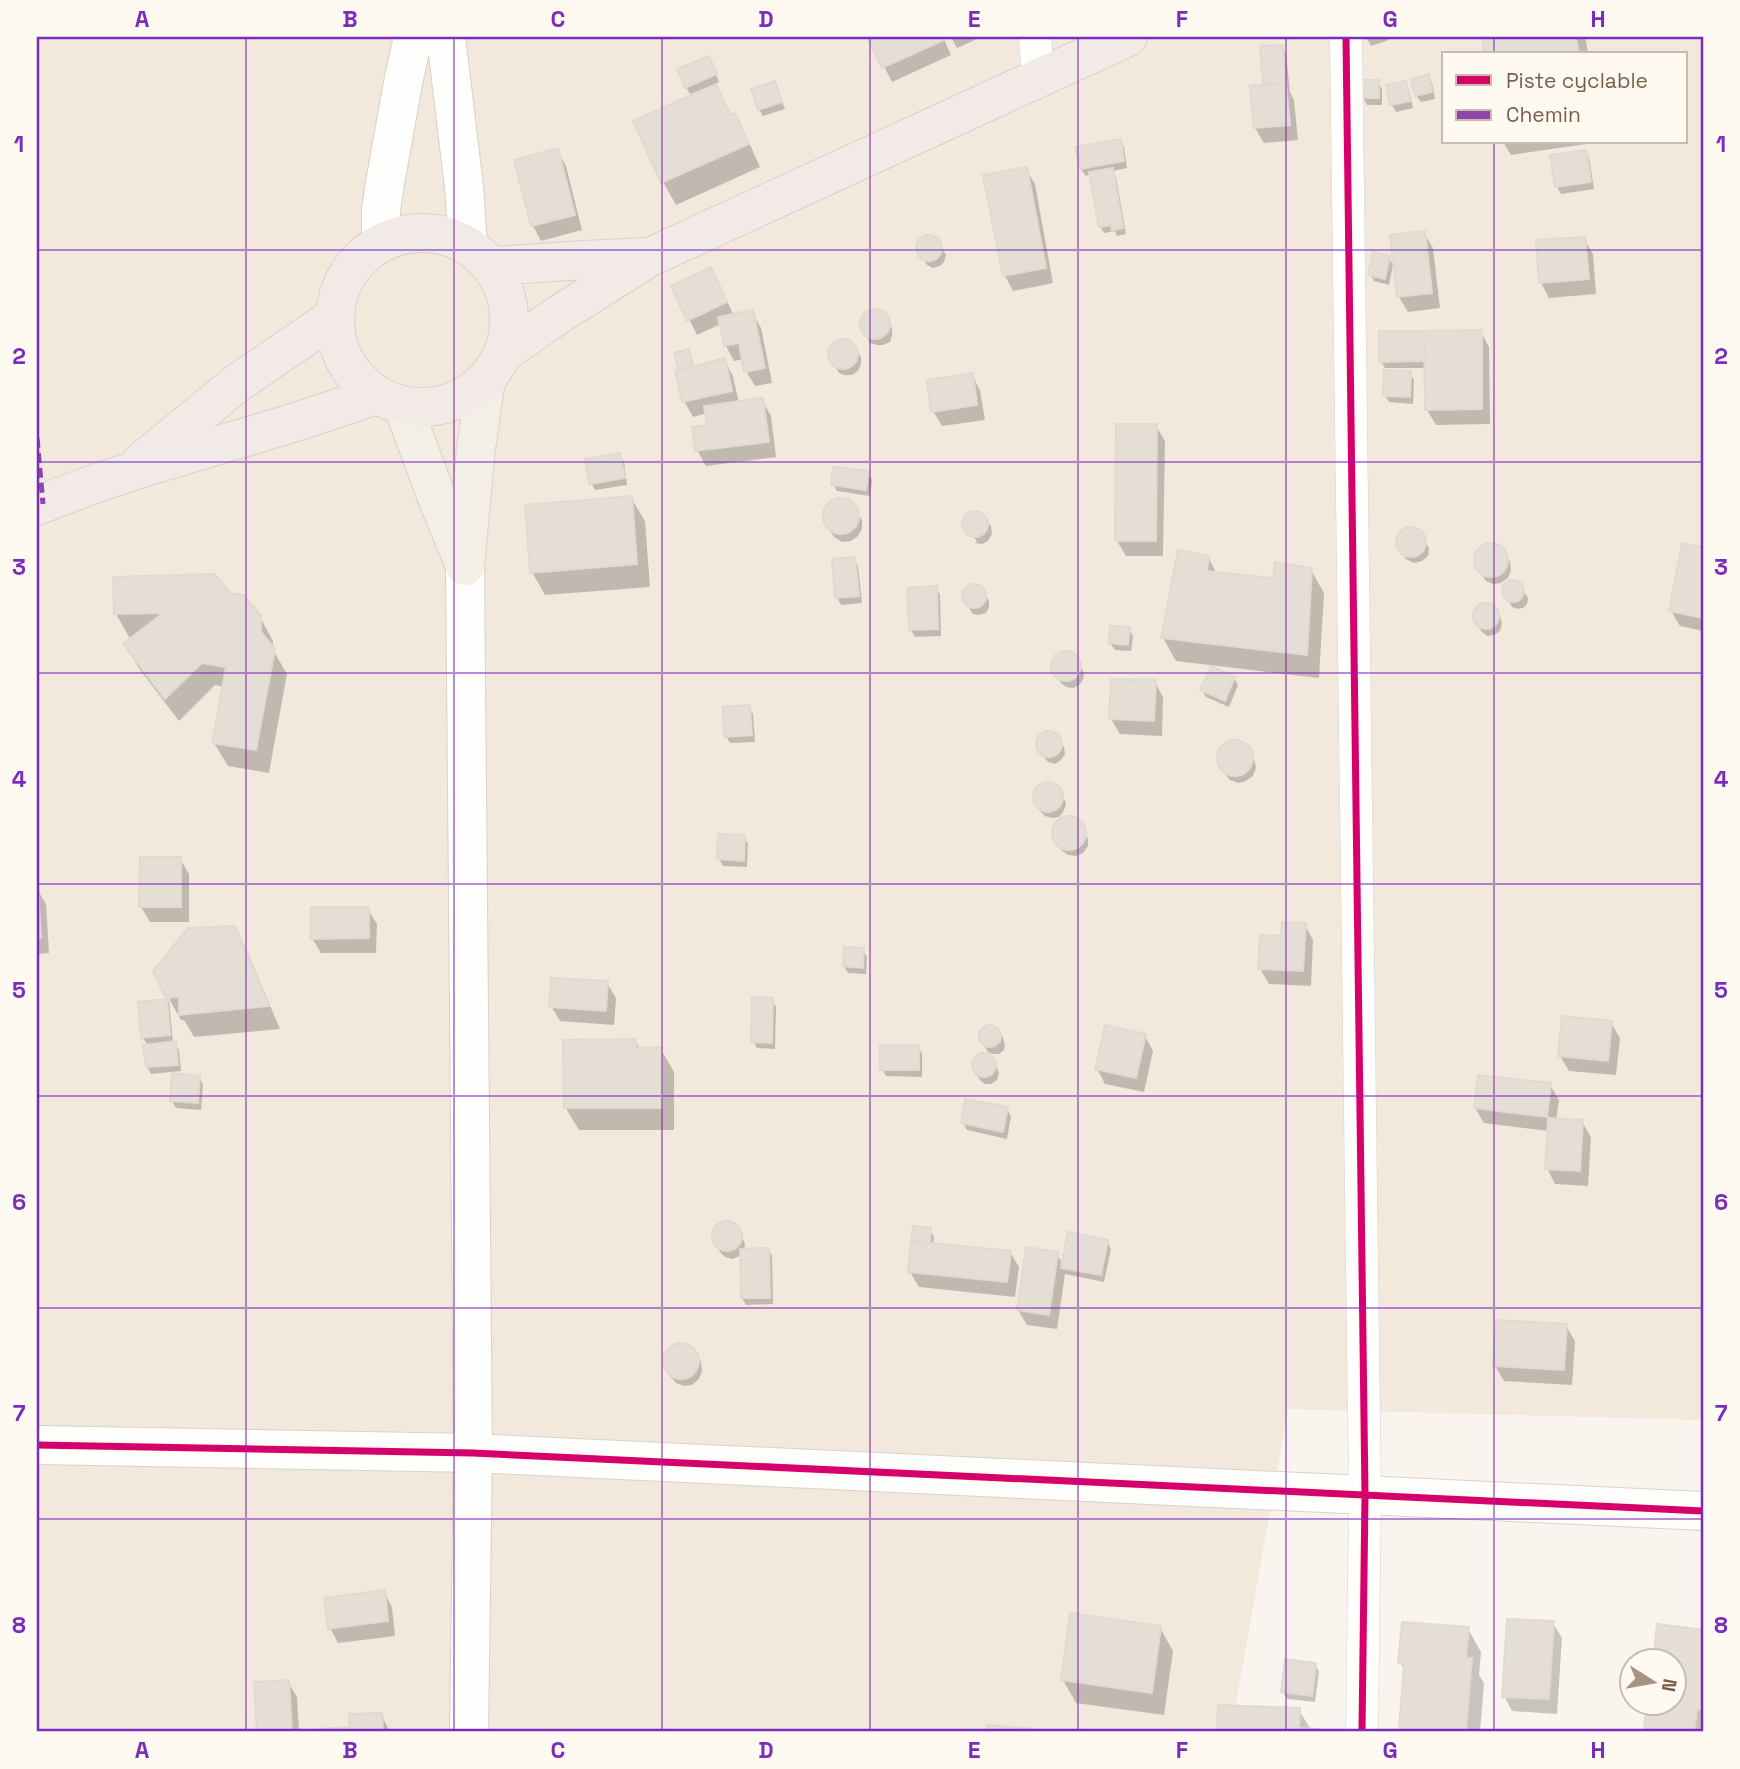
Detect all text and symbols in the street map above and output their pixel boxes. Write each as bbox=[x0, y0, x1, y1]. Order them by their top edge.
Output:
text: A bbox=[135, 4, 150, 34]
text: B bbox=[342, 4, 358, 34]
text: C bbox=[551, 4, 565, 34]
text: D bbox=[758, 4, 774, 34]
text: E bbox=[968, 4, 980, 34]
text: F bbox=[1176, 4, 1188, 34]
text: G bbox=[1382, 4, 1398, 34]
text: H bbox=[1590, 4, 1606, 34]
legend bbox=[1442, 52, 1688, 144]
text: Piste cyclable bbox=[1506, 67, 1648, 94]
text: Chemin bbox=[1506, 101, 1581, 128]
text: 1 bbox=[14, 129, 24, 159]
text: 1 bbox=[1716, 129, 1726, 159]
text: 2 bbox=[12, 341, 26, 371]
text: 2 bbox=[1714, 341, 1728, 371]
text: 3 bbox=[12, 552, 26, 582]
text: 3 bbox=[1714, 552, 1728, 582]
text: 4 bbox=[12, 764, 27, 794]
text: 4 bbox=[1714, 764, 1729, 794]
text: 5 bbox=[12, 975, 26, 1005]
text: 5 bbox=[1714, 975, 1728, 1005]
text: 6 bbox=[12, 1187, 26, 1217]
text: 6 bbox=[1714, 1187, 1728, 1217]
text: 7 bbox=[13, 1398, 26, 1428]
text: 7 bbox=[1715, 1398, 1728, 1428]
text: 8 bbox=[12, 1610, 26, 1640]
text: 8 bbox=[1714, 1610, 1728, 1640]
north arrow bbox=[1618, 1646, 1688, 1716]
text: N bbox=[1656, 1677, 1683, 1694]
text: A bbox=[135, 1735, 150, 1765]
text: B bbox=[342, 1735, 358, 1765]
text: C bbox=[551, 1735, 565, 1765]
text: D bbox=[758, 1735, 774, 1765]
text: E bbox=[968, 1735, 980, 1765]
text: F bbox=[1176, 1735, 1188, 1765]
text: G bbox=[1382, 1735, 1398, 1765]
text: H bbox=[1590, 1735, 1606, 1765]

